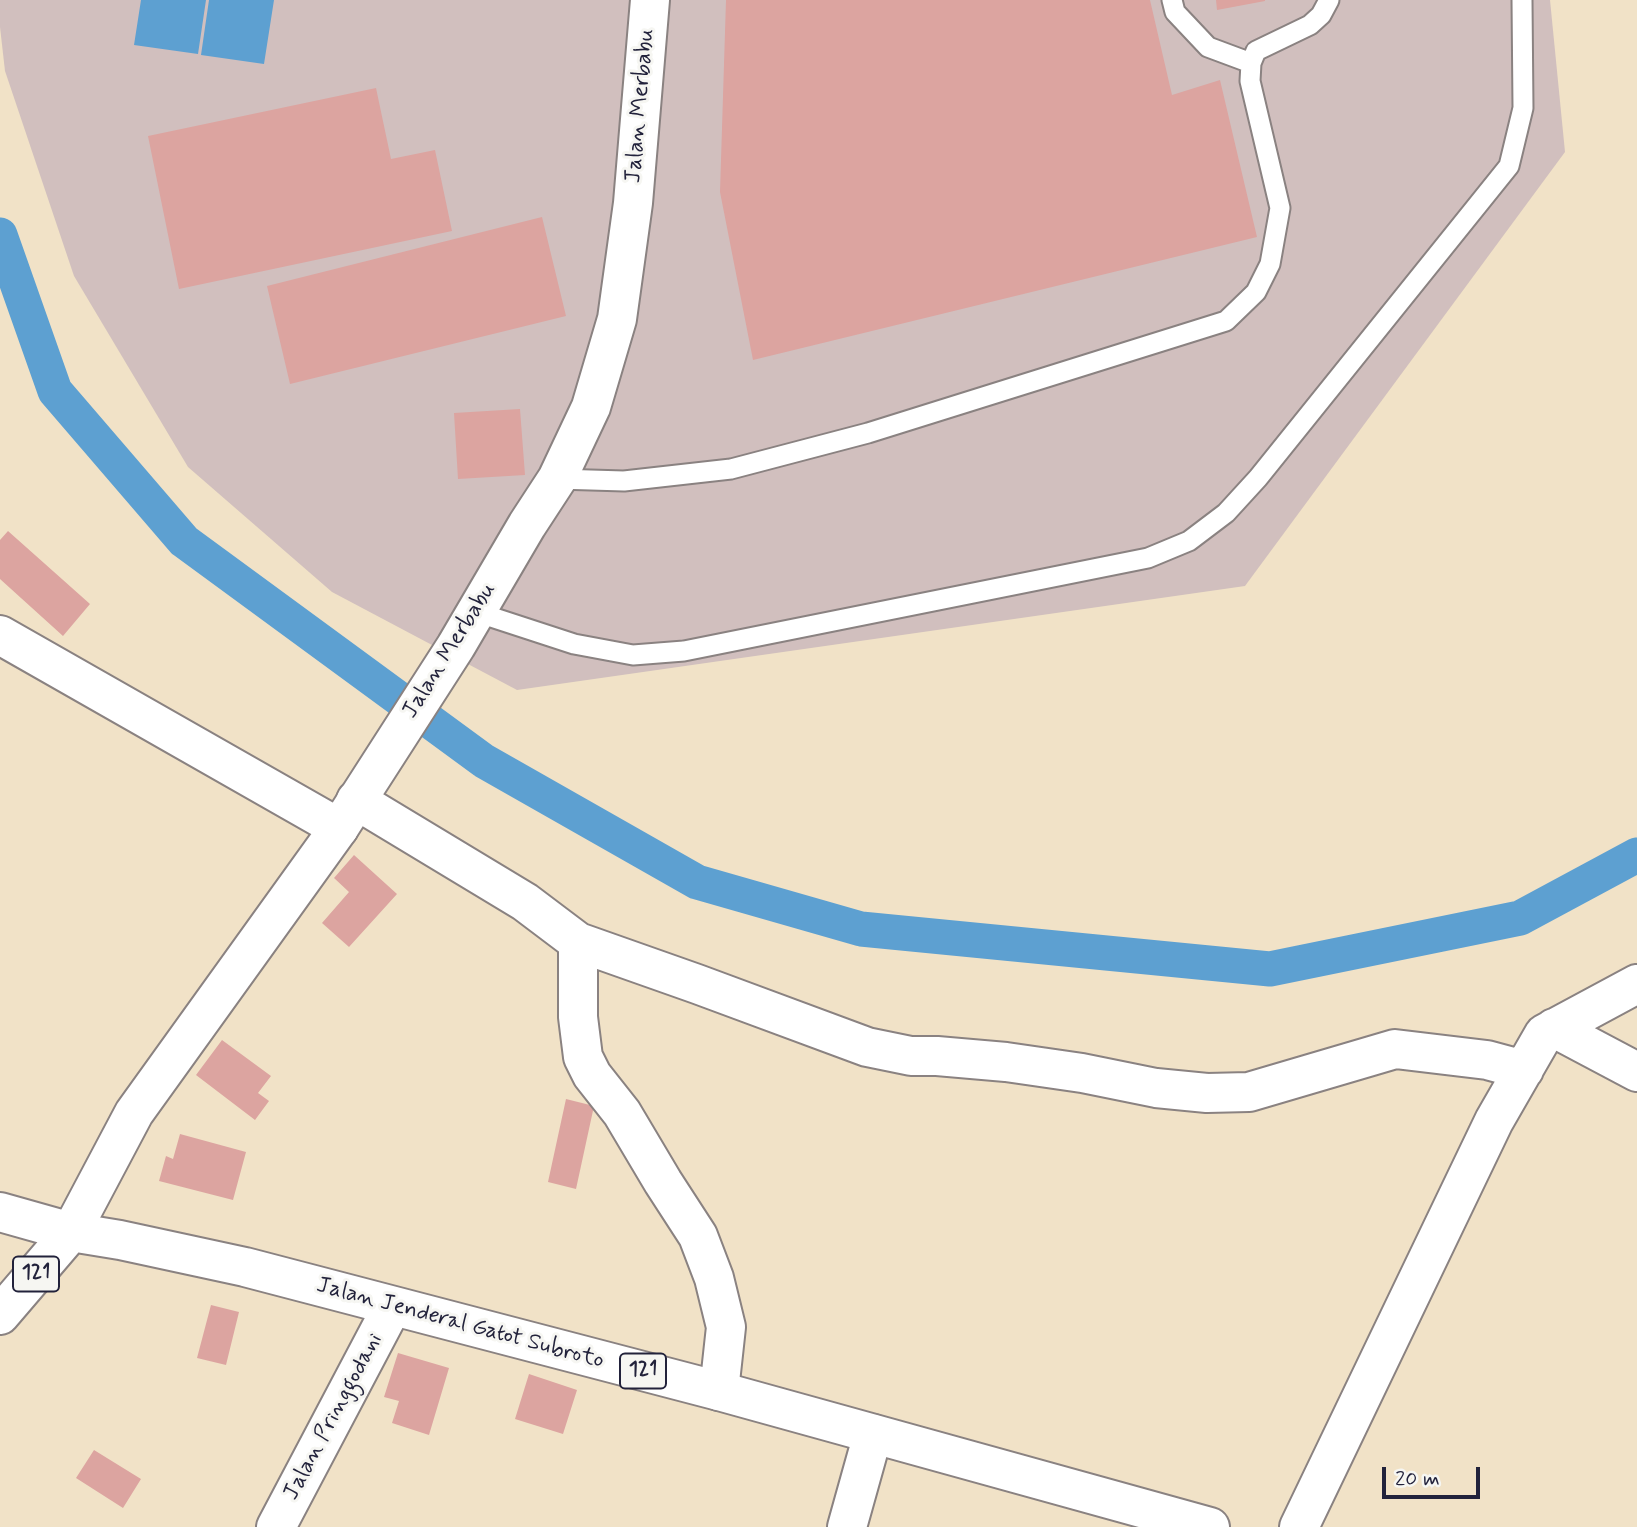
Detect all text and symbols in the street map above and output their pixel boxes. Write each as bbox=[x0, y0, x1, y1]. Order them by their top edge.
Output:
street label: Jalan Merbabu bbox=[621, 28, 661, 184]
street label: Jalan Merbabu bbox=[397, 578, 503, 724]
road number: 121 bbox=[13, 1256, 59, 1292]
street label: Jalan Jenderal Gatot Subroto bbox=[313, 1272, 607, 1376]
street label: Jalan Pringgodani bbox=[278, 1329, 390, 1505]
road number: 121 bbox=[620, 1354, 666, 1388]
scale bar bbox=[1385, 1454, 1483, 1498]
text: 20 m bbox=[1395, 1465, 1440, 1493]

